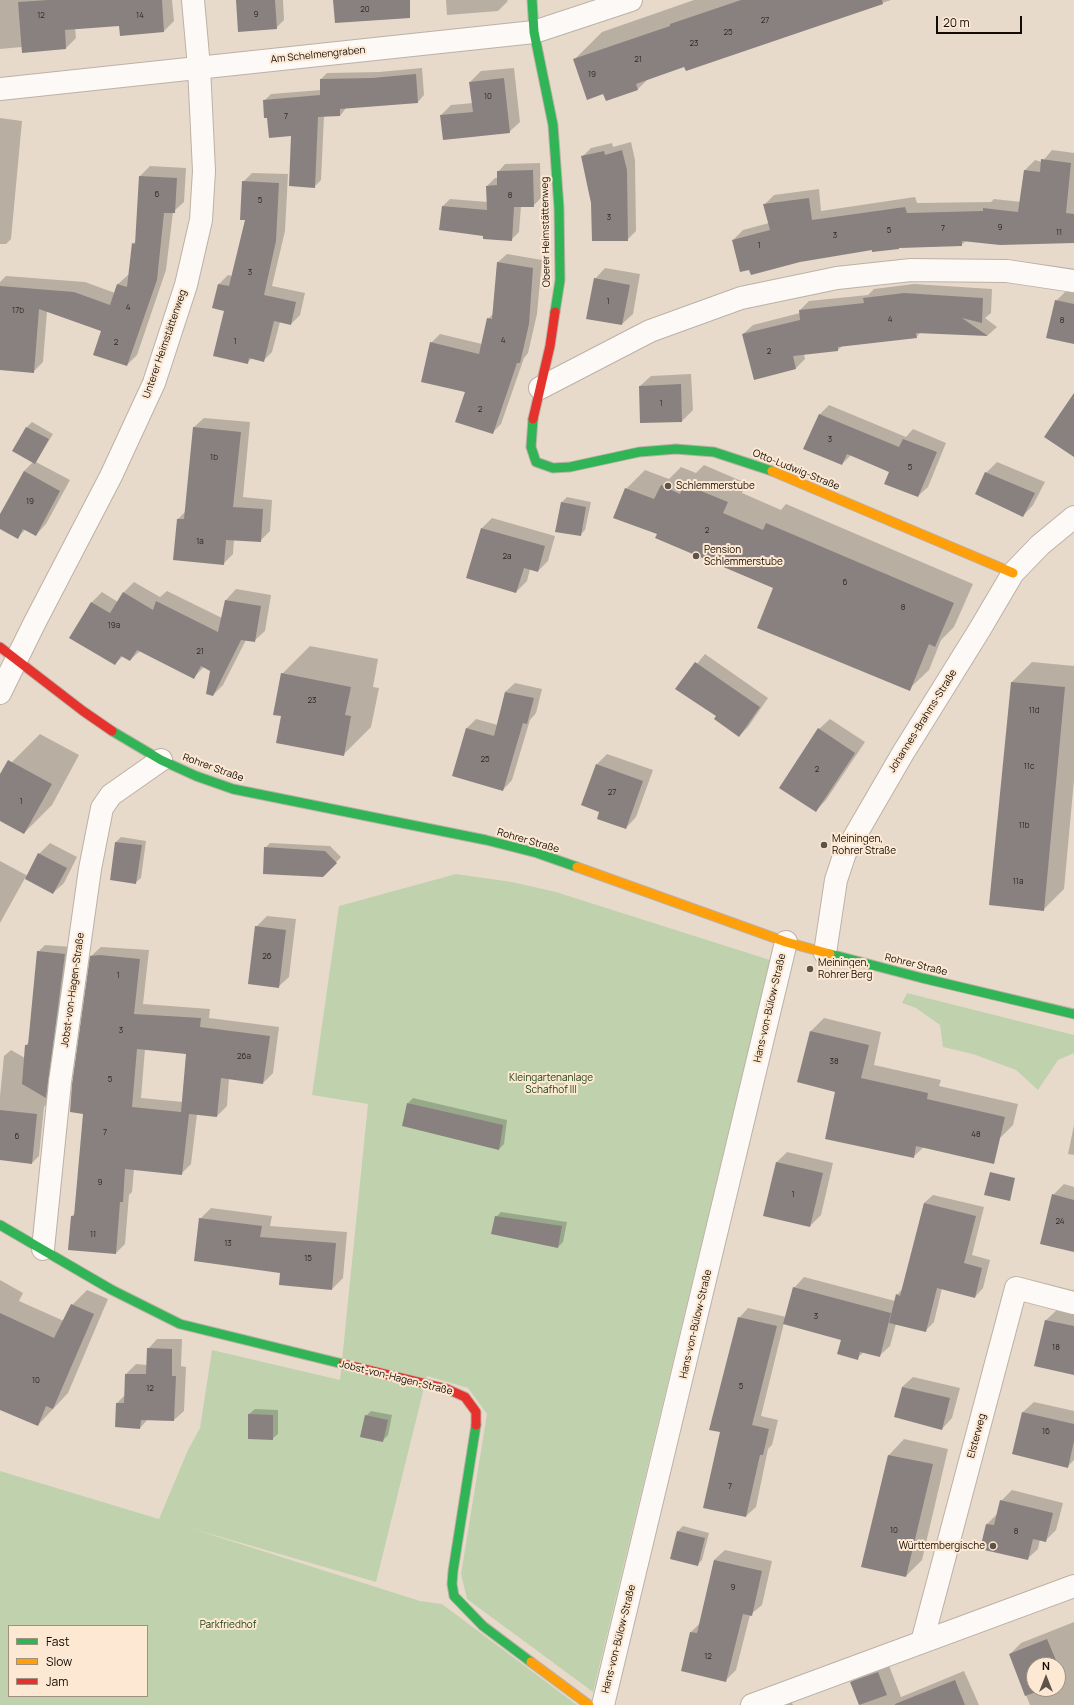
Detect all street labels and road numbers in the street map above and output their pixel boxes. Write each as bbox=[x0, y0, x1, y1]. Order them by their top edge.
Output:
street label: Am Schelmengraben bbox=[270, 44, 366, 66]
street label: Oberer Heimstättenweg bbox=[539, 177, 553, 287]
street label: Unterer Heimstättenweg bbox=[141, 288, 189, 400]
street label: Otto-Ludwig-Straße bbox=[751, 447, 841, 493]
street label: Johannes-Brahms-Straße bbox=[886, 667, 960, 775]
street label: Rohrer Straße bbox=[181, 751, 245, 785]
street label: Rohrer Straße bbox=[496, 826, 560, 856]
street label: Jobst-von-Hagen-Straße bbox=[59, 932, 87, 1048]
street label: Rohrer Straße bbox=[883, 951, 949, 979]
street label: Hans-von-Bülow-Straße bbox=[752, 952, 788, 1064]
street label: Hans-von-Bülow-Straße bbox=[678, 1268, 714, 1380]
street label: Jobst-von-Hagen-Straße bbox=[338, 1358, 454, 1398]
street label: Elsterweg bbox=[965, 1412, 989, 1460]
street label: Hans-von-Bülow-Straße bbox=[600, 1583, 638, 1695]

